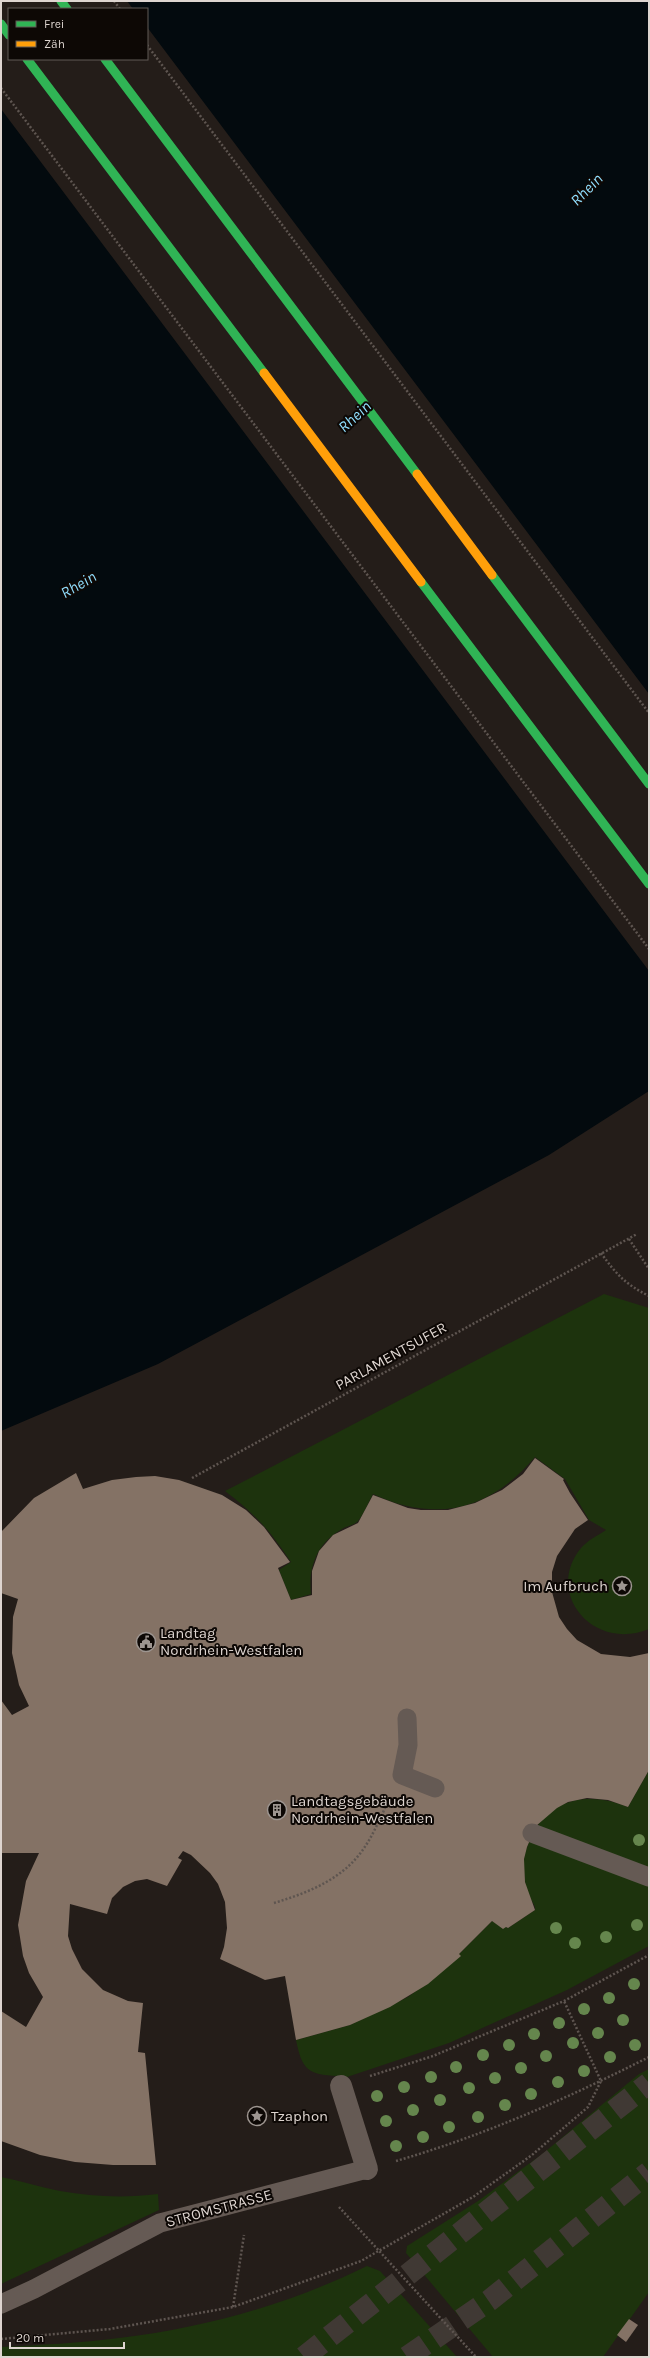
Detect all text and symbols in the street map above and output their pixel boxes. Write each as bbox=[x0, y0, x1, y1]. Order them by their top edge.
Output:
legend bbox=[8, 8, 148, 60]
text: Frei bbox=[44, 17, 64, 31]
text: Zäh bbox=[44, 37, 65, 51]
water label: Rhein bbox=[566, 169, 606, 209]
water label: Rhein bbox=[334, 397, 375, 436]
water label: Rhein bbox=[57, 567, 99, 602]
street label: PARLAMENTSUFER bbox=[332, 1318, 450, 1394]
place icon: Im Aufbruch bbox=[611, 1575, 633, 1597]
place label: Im Aufbruch bbox=[523, 1577, 608, 1595]
place label: Landtag Nordrhein-Westfalen bbox=[160, 1624, 302, 1659]
public building icon: Landtag Nordrhein-Westfalen bbox=[135, 1631, 157, 1653]
place label: Landtagsgebäude Nordrhein-Westfalen bbox=[291, 1792, 433, 1827]
building icon: Landtagsgebäude Nordrhein-Westfalen bbox=[266, 1799, 288, 1821]
place icon: Tzaphon bbox=[246, 2105, 268, 2127]
place label: Tzaphon bbox=[271, 2107, 328, 2125]
street label: STROMSTRASSE bbox=[164, 2185, 274, 2231]
scale bar bbox=[10, 2324, 124, 2350]
text: 20 m bbox=[16, 2331, 44, 2345]

